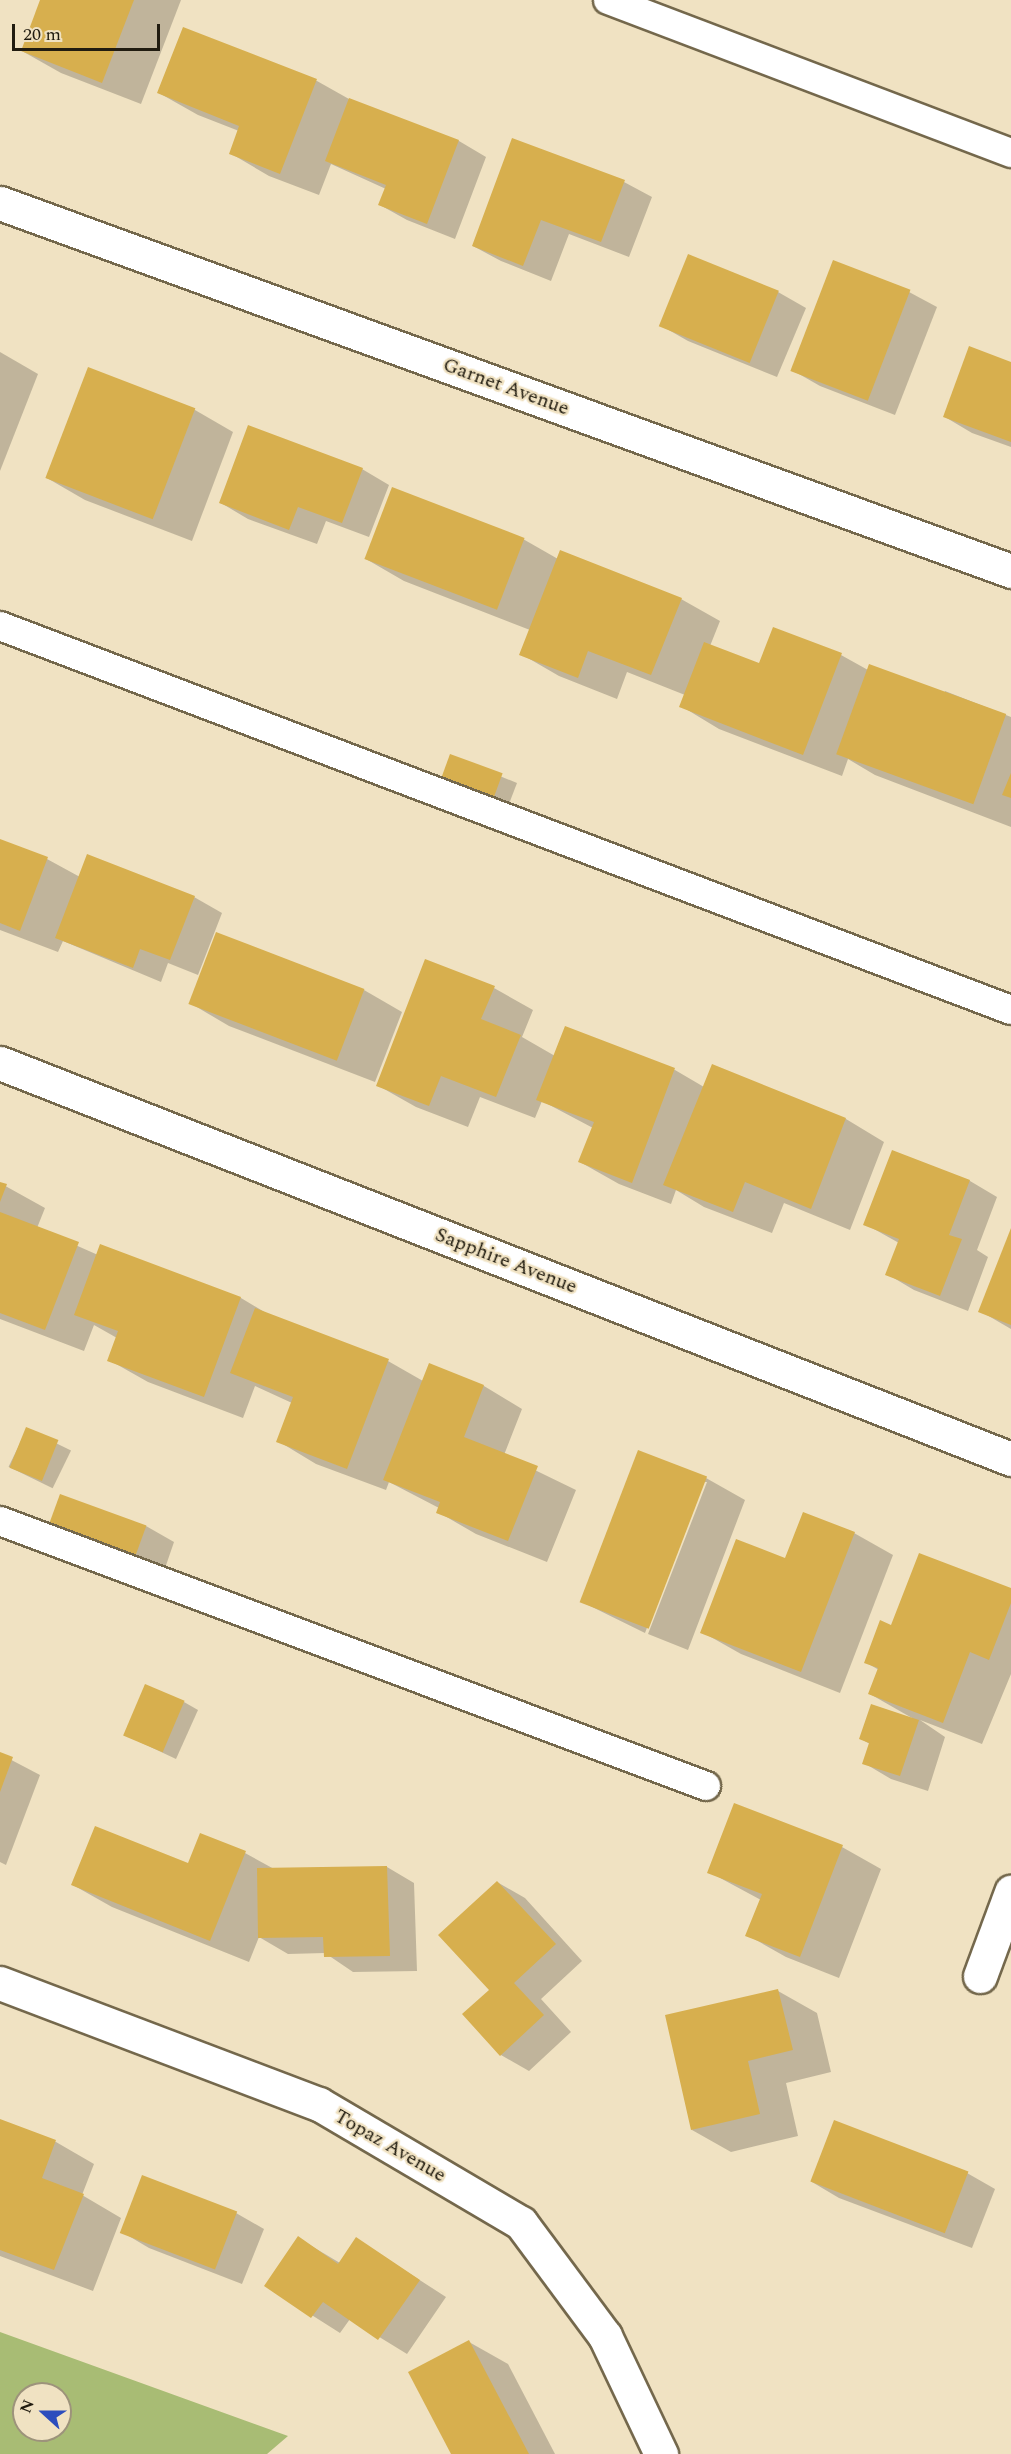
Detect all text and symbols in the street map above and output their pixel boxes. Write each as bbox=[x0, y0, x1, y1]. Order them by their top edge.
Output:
scale bar bbox=[15, 12, 164, 50]
text: 20 m bbox=[23, 21, 61, 48]
street label: Garnet Avenue bbox=[440, 353, 572, 421]
street label: Sapphire Avenue bbox=[432, 1223, 580, 1299]
street label: Topaz Avenue bbox=[330, 2104, 450, 2188]
north arrow bbox=[12, 2382, 72, 2442]
text: N bbox=[14, 2396, 41, 2417]

